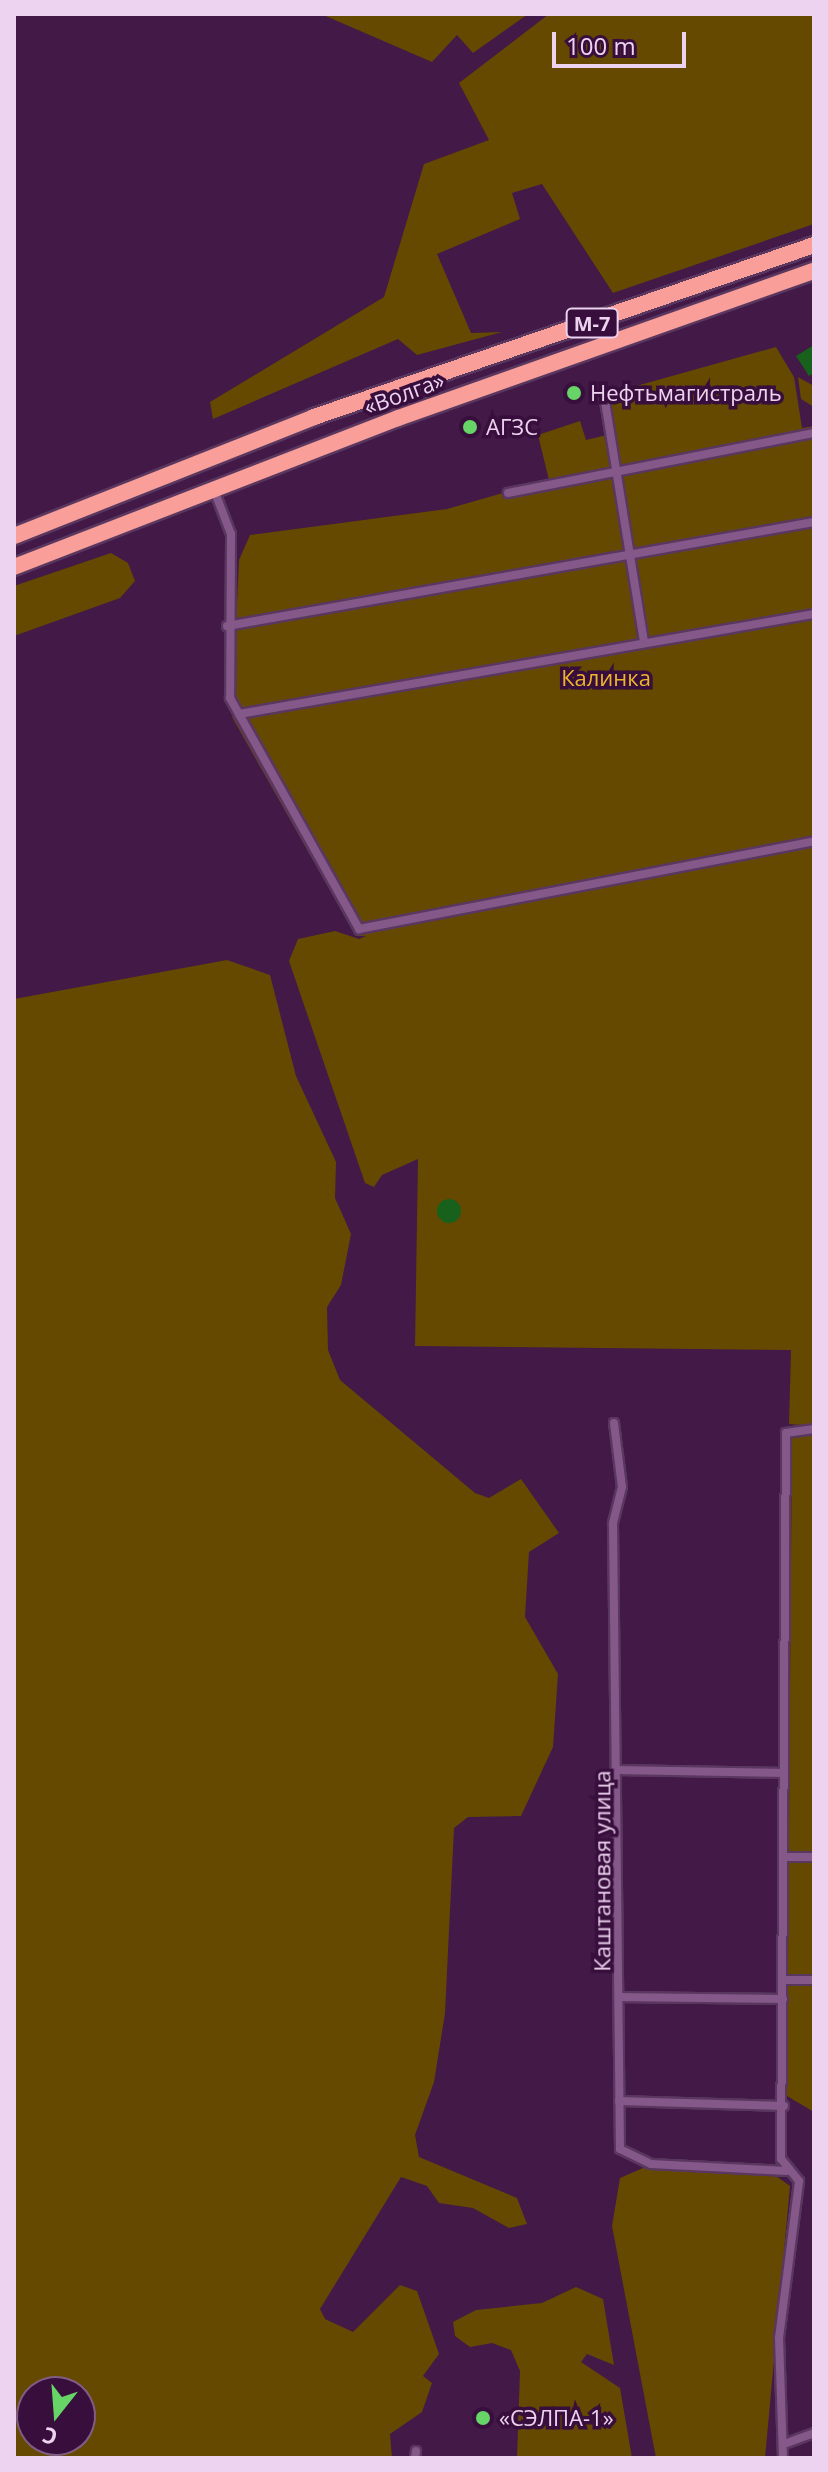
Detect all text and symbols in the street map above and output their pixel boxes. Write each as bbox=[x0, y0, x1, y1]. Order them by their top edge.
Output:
scale bar bbox=[556, 16, 690, 66]
text: 100 m bbox=[566, 29, 636, 62]
road number: М-7 bbox=[564, 307, 620, 339]
street label: «Волга» bbox=[360, 366, 448, 420]
place label: Нефтьмагистраль bbox=[590, 380, 782, 406]
marker: Нефтьмагистраль bbox=[565, 384, 583, 402]
place label: АГЗС bbox=[486, 414, 538, 440]
marker: АГЗС bbox=[461, 418, 479, 436]
park label: Калинка bbox=[561, 665, 651, 691]
street label: Каштановая улица bbox=[589, 1770, 615, 1972]
north arrow bbox=[16, 2376, 96, 2456]
place label: «СЭЛПА-1» bbox=[499, 2405, 614, 2431]
marker: «СЭЛПА-1» bbox=[474, 2409, 492, 2427]
text: С bbox=[38, 2421, 61, 2453]

